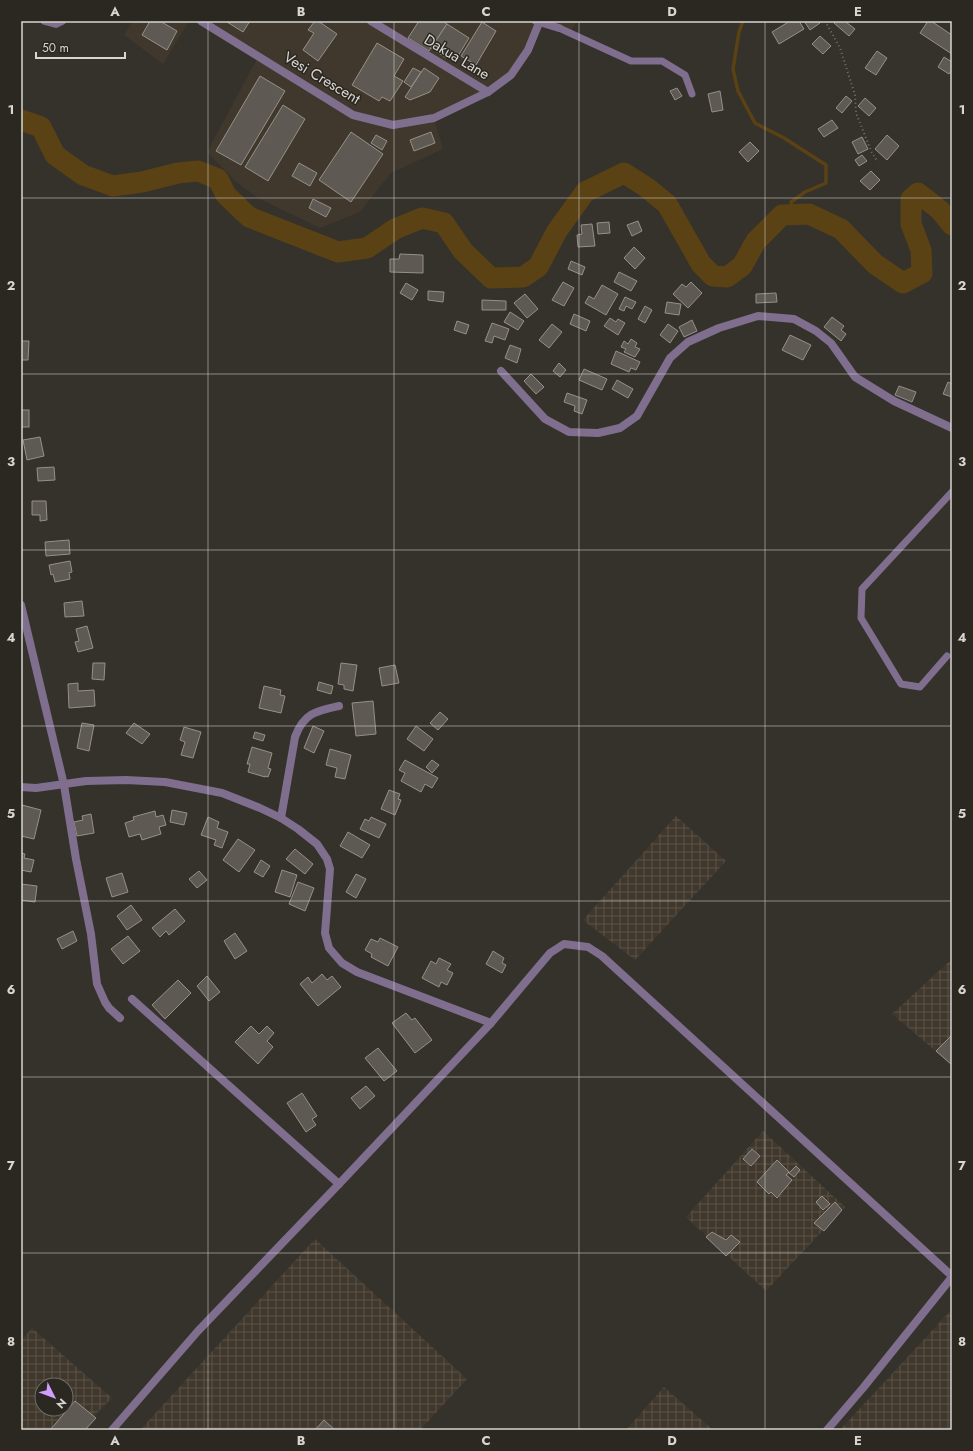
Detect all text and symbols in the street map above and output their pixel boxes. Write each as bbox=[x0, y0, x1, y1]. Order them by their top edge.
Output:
text: A bbox=[109, 2, 120, 21]
text: B bbox=[297, 2, 306, 21]
text: C bbox=[481, 2, 491, 21]
text: D bbox=[667, 2, 677, 21]
text: E bbox=[854, 2, 862, 21]
street label: Dakua Lane bbox=[420, 29, 494, 85]
scale bar bbox=[36, 34, 125, 60]
text: 50 m bbox=[42, 39, 69, 57]
street label: Vesi Crescent bbox=[279, 46, 365, 110]
text: 1 bbox=[8, 100, 14, 119]
text: 1 bbox=[959, 100, 965, 119]
text: 2 bbox=[7, 276, 15, 295]
text: 2 bbox=[958, 276, 966, 295]
text: 3 bbox=[7, 452, 15, 471]
text: 3 bbox=[958, 452, 966, 471]
text: 4 bbox=[6, 628, 16, 647]
text: 4 bbox=[957, 628, 967, 647]
text: 5 bbox=[7, 804, 15, 823]
text: 5 bbox=[958, 804, 966, 823]
text: 6 bbox=[7, 980, 16, 999]
text: 6 bbox=[958, 980, 967, 999]
text: 7 bbox=[7, 1156, 15, 1175]
text: 7 bbox=[958, 1156, 966, 1175]
text: 8 bbox=[7, 1332, 15, 1351]
text: 8 bbox=[958, 1332, 966, 1351]
north arrow bbox=[34, 1377, 74, 1417]
text: N bbox=[53, 1395, 70, 1412]
text: A bbox=[109, 1431, 120, 1450]
text: B bbox=[297, 1431, 306, 1450]
text: C bbox=[481, 1431, 491, 1450]
text: D bbox=[667, 1431, 677, 1450]
text: E bbox=[854, 1431, 862, 1450]

